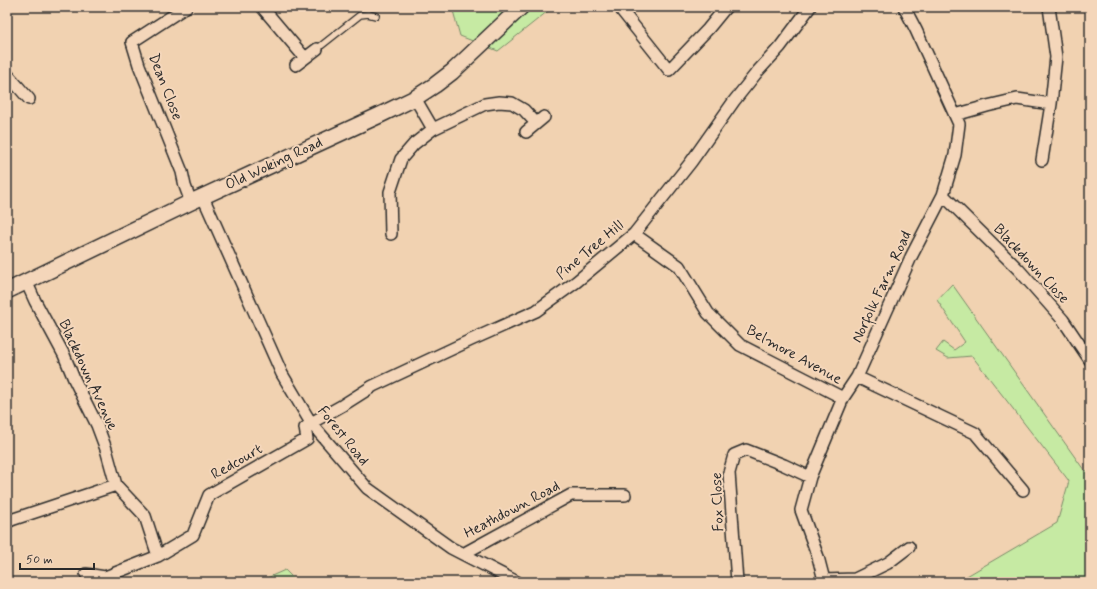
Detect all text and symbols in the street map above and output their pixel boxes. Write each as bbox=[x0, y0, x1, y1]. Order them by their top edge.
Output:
street label: Dean Close bbox=[143, 51, 187, 123]
street label: Old Woking Road bbox=[222, 133, 326, 196]
street label: Pine Tree Hill bbox=[552, 216, 628, 284]
street label: Blackdown Close bbox=[989, 220, 1073, 309]
street label: Norfolk Farm Road bbox=[847, 228, 919, 347]
street label: Blackdown Avenue bbox=[54, 316, 122, 434]
street label: Belmore Avenue bbox=[743, 320, 845, 390]
street label: Forest Road bbox=[313, 402, 373, 470]
street label: Redcourt bbox=[208, 439, 267, 485]
street label: Fox Close bbox=[707, 472, 729, 532]
street label: Heathdown Road bbox=[461, 476, 563, 544]
scale bar bbox=[20, 545, 94, 571]
text: 50 m bbox=[26, 552, 53, 568]

